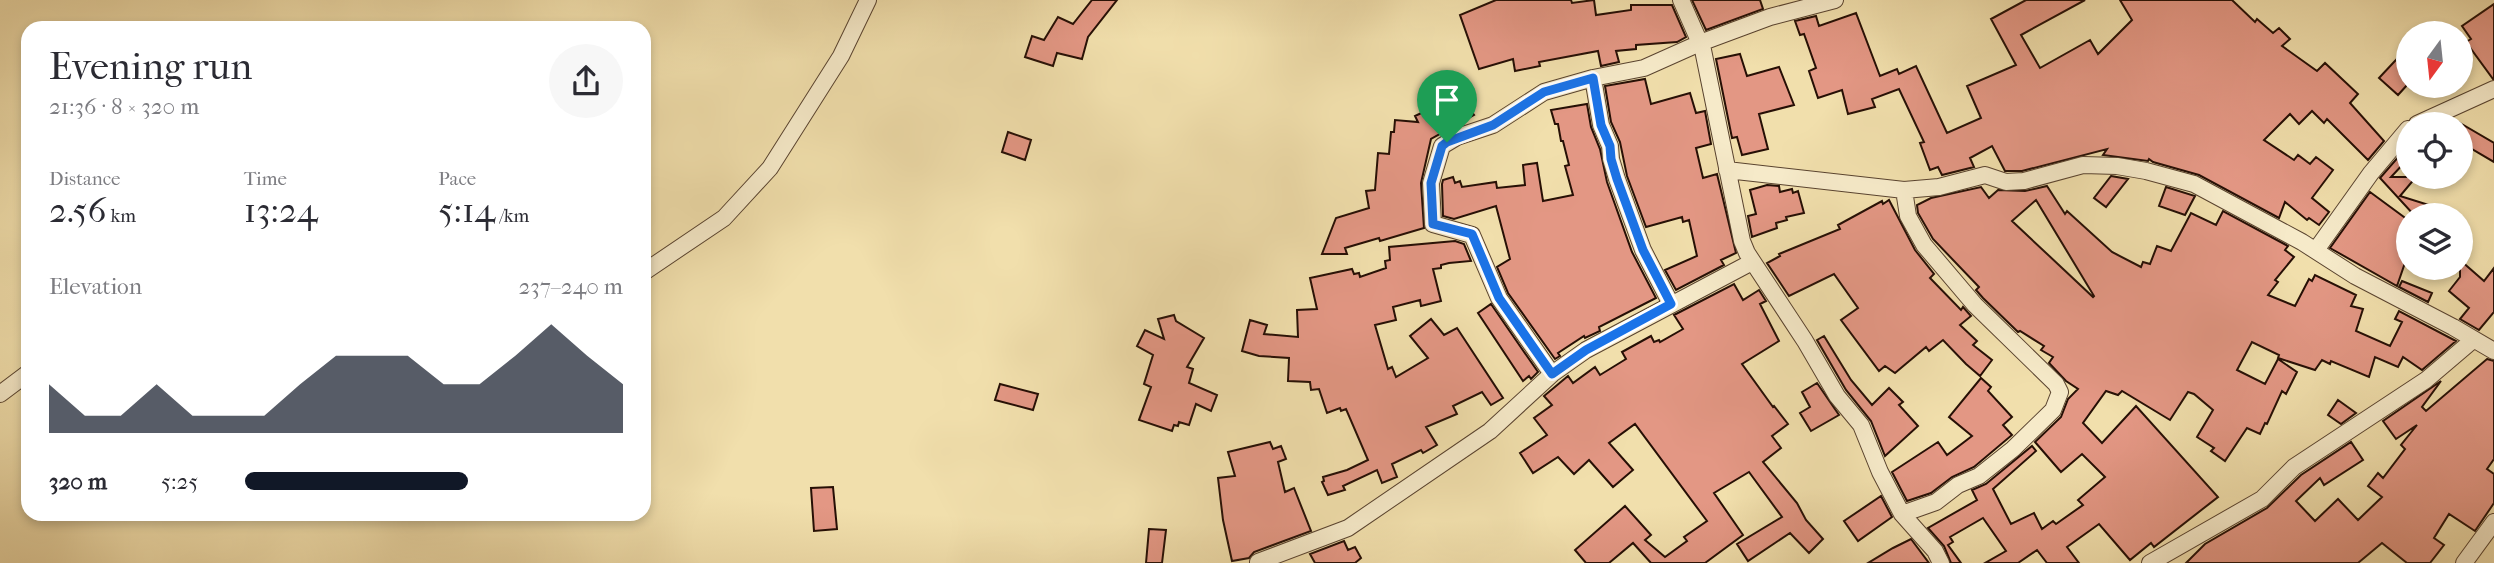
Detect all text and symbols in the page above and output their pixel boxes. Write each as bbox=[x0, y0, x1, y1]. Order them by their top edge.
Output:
north arrow bbox=[2396, 21, 2473, 98]
map controls bbox=[2396, 21, 2473, 280]
text: Evening run bbox=[49, 44, 252, 89]
button: share bbox=[549, 44, 623, 118]
pin bbox=[1417, 70, 1477, 142]
icon: arrive bbox=[1428, 81, 1466, 119]
text: 21:36 · 8 × 320 m bbox=[49, 93, 199, 120]
button: locate bbox=[2396, 112, 2473, 189]
text: Distance bbox=[49, 168, 120, 190]
text: Time bbox=[244, 168, 287, 190]
text: Pace bbox=[438, 168, 476, 190]
text: 2.56 bbox=[49, 190, 106, 231]
text: 13:24 bbox=[244, 190, 318, 231]
text: 5:14 bbox=[438, 190, 495, 231]
button: layers bbox=[2396, 203, 2473, 280]
text: km bbox=[106, 205, 136, 227]
text: /km bbox=[495, 205, 529, 227]
text: Elevation bbox=[49, 273, 142, 300]
text: 237–240 m bbox=[518, 273, 623, 300]
text: 320 m bbox=[49, 468, 107, 495]
text: 5:25 bbox=[161, 468, 198, 495]

